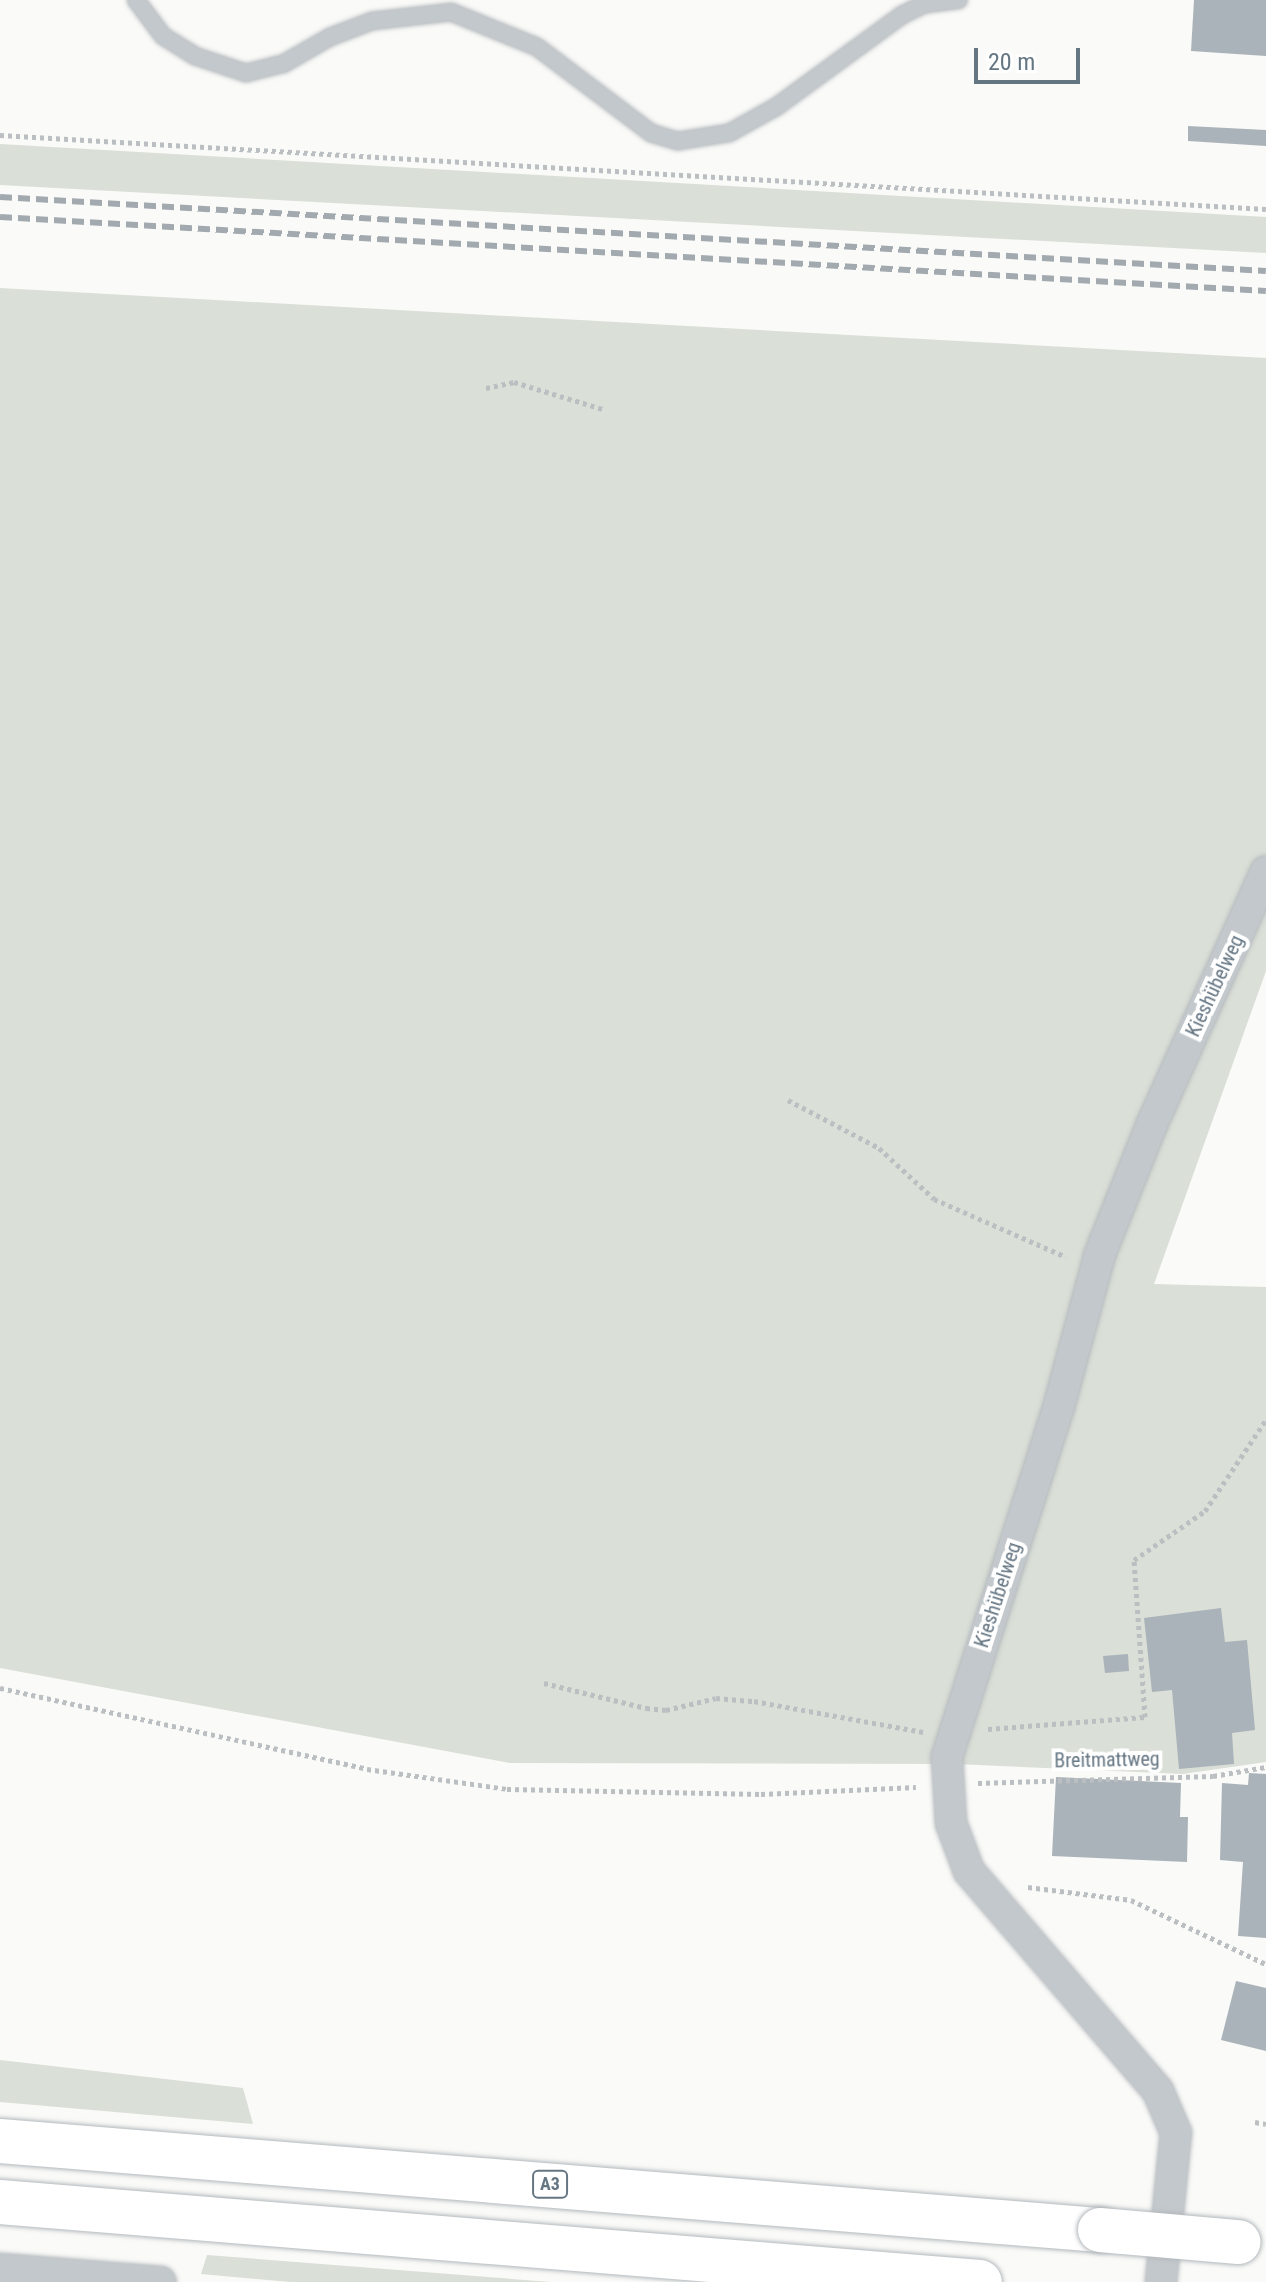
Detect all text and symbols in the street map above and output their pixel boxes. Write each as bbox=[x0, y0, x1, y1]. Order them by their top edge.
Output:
scale bar bbox=[978, 32, 1084, 82]
text: 20 m bbox=[988, 48, 1035, 76]
street label: Kieshübelweg bbox=[1181, 931, 1249, 1041]
street label: Kieshübelweg bbox=[970, 1539, 1026, 1651]
street label: Breitmattweg bbox=[1054, 1747, 1160, 1773]
road number: A3 bbox=[532, 2170, 568, 2198]

